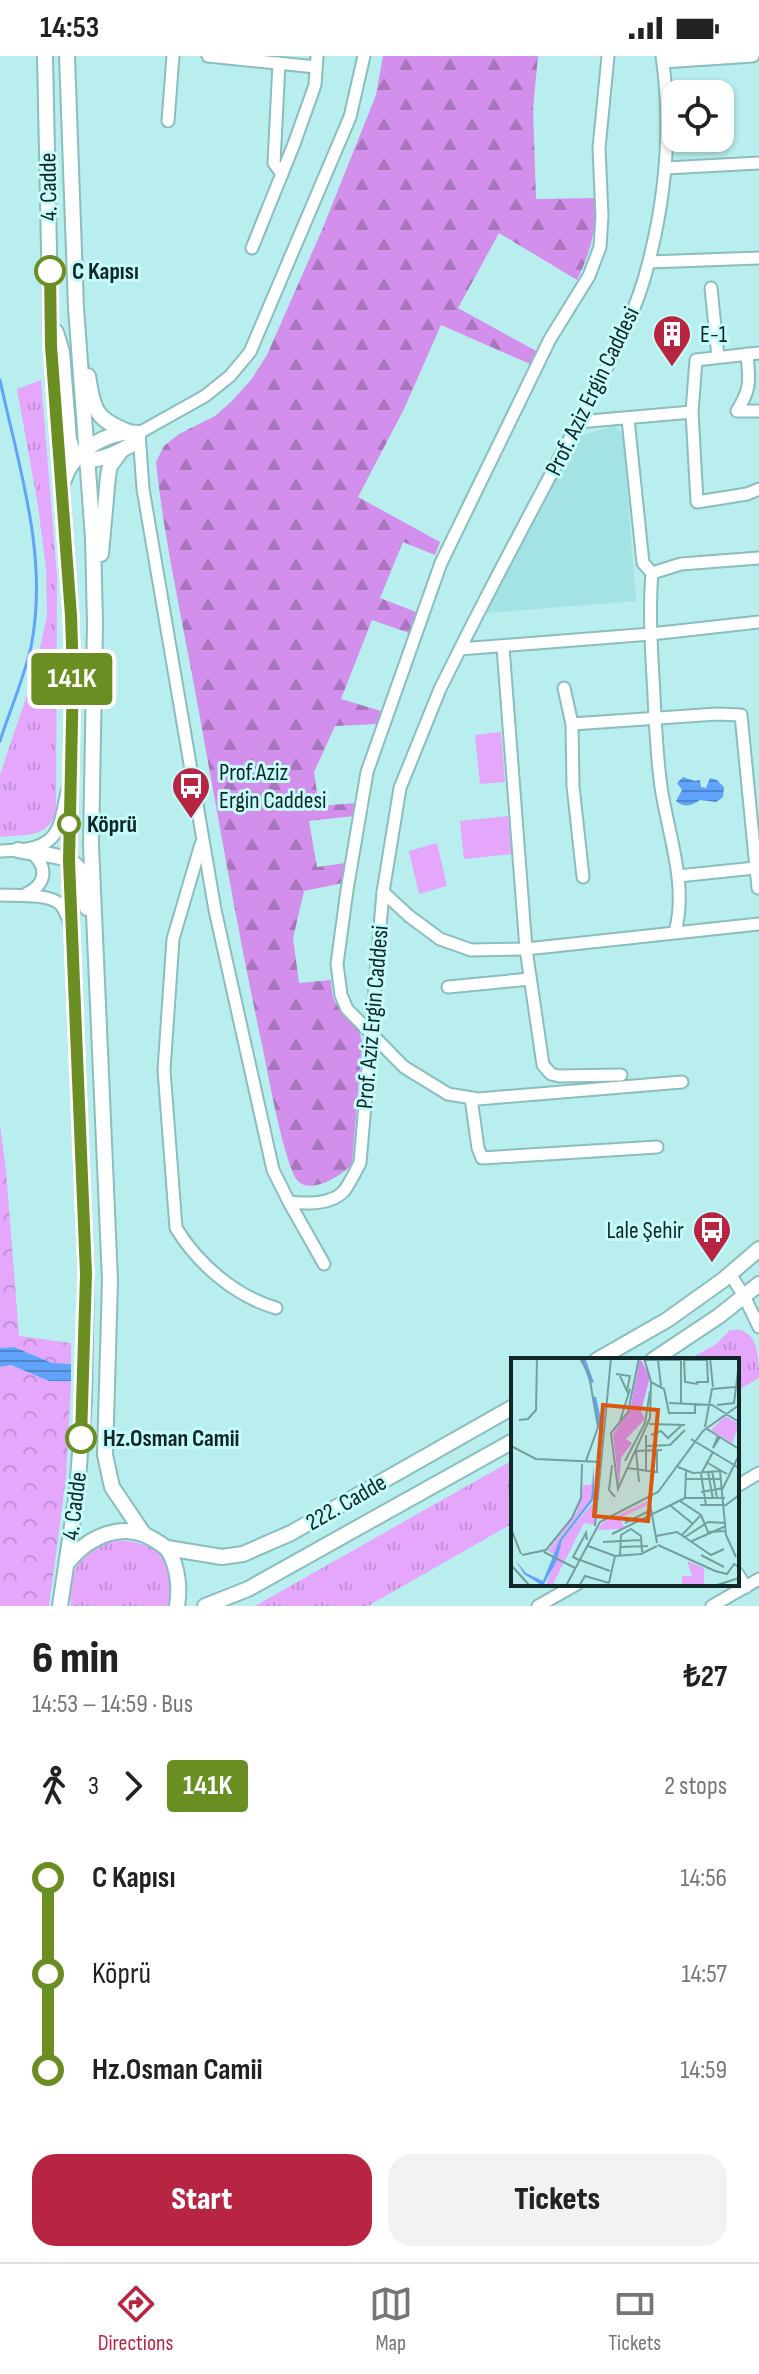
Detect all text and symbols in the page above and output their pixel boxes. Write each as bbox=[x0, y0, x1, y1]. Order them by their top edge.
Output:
text: 14:53 bbox=[40, 10, 99, 46]
map controls bbox=[662, 80, 734, 152]
button: locate bbox=[662, 80, 734, 152]
street label: 4. Cadde bbox=[33, 152, 64, 222]
marker: C Kapısı bbox=[35, 256, 65, 286]
place label: C Kapısı bbox=[72, 257, 139, 286]
street label: Prof. Aziz Ergin Caddesi bbox=[539, 302, 646, 480]
building icon: E-1 bbox=[651, 313, 693, 368]
place label: E-1 bbox=[700, 320, 728, 349]
line badge: 141K bbox=[16, 653, 128, 705]
text: 141K bbox=[47, 662, 97, 695]
place label: Prof.Aziz Ergin Caddesi bbox=[219, 758, 326, 815]
bus stop icon: Prof.Aziz Ergin Caddesi bbox=[170, 765, 212, 820]
place label: Köprü bbox=[87, 810, 137, 839]
marker: Köprü bbox=[58, 813, 80, 835]
street label: Prof. Aziz Ergin Caddesi bbox=[350, 924, 395, 1110]
bus stop icon: Lale Şehir bbox=[691, 1209, 733, 1264]
place label: Lale Şehir bbox=[606, 1216, 684, 1245]
inset map bbox=[511, 1358, 739, 1586]
marker: Hz.Osman Camii bbox=[66, 1423, 96, 1453]
place label: Hz.Osman Camii bbox=[103, 1424, 240, 1453]
street label: 222. Cadde bbox=[301, 1468, 392, 1537]
street label: 4. Cadde bbox=[56, 1470, 93, 1542]
text: 6 min bbox=[32, 1632, 119, 1685]
text: ₺27 bbox=[684, 1659, 727, 1695]
text: 14:53 – 14:59 · Bus bbox=[32, 1689, 193, 1720]
icon: walk bbox=[32, 1764, 76, 1808]
icon: forward bbox=[111, 1764, 155, 1808]
text: 141K bbox=[183, 1769, 232, 1802]
text: 3 bbox=[88, 1771, 99, 1802]
text: 2 stops bbox=[664, 1771, 727, 1802]
text: C Kapısı bbox=[92, 1860, 175, 1896]
text: 14:56 bbox=[680, 1863, 727, 1894]
text: Köprü bbox=[92, 1956, 151, 1992]
text: 14:57 bbox=[681, 1959, 727, 1990]
text: Hz.Osman Camii bbox=[92, 2052, 263, 2088]
text: 14:59 bbox=[680, 2055, 727, 2086]
button: Start bbox=[32, 2154, 372, 2246]
button: Tickets bbox=[388, 2154, 727, 2246]
tab: Directions bbox=[98, 2282, 173, 2357]
tab: Map bbox=[369, 2282, 413, 2357]
tab: Tickets bbox=[608, 2282, 661, 2357]

